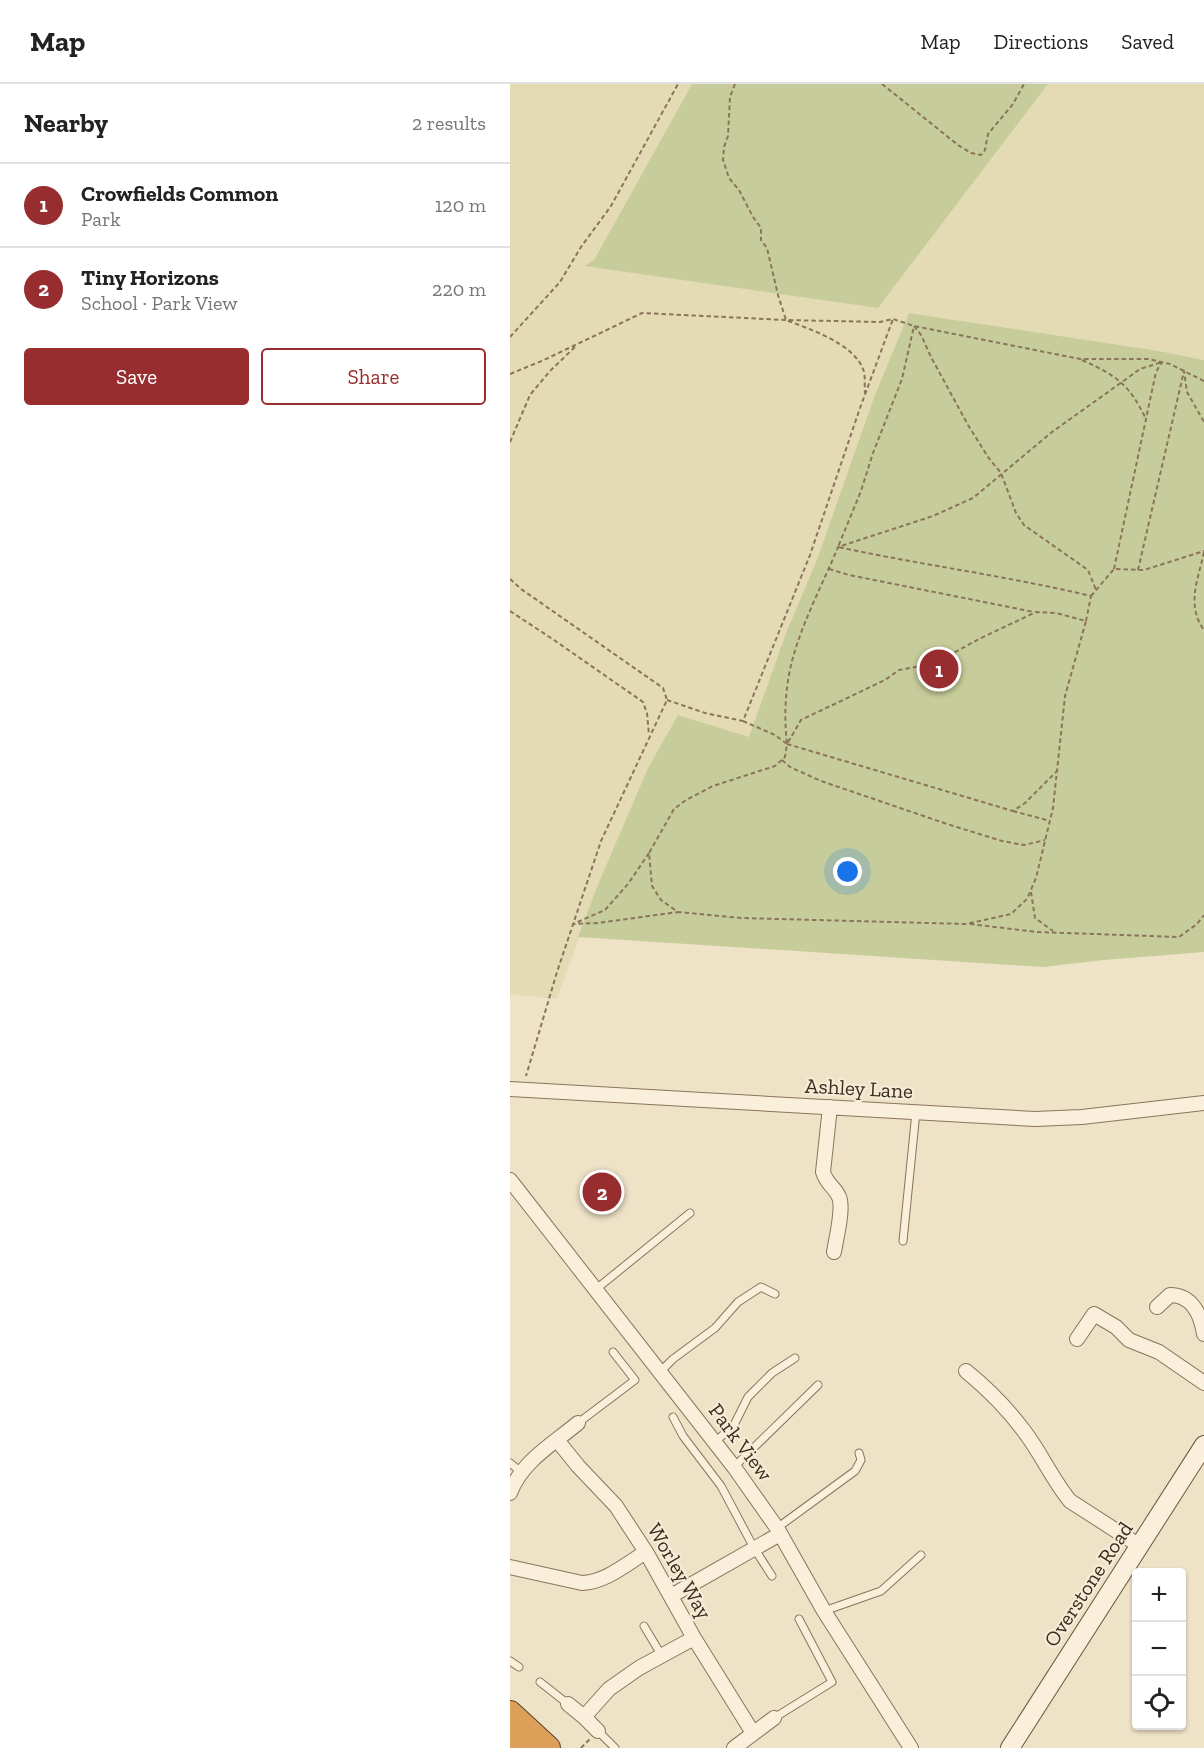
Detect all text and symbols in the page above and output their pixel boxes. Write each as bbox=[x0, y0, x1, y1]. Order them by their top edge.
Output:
text: Map bbox=[30, 25, 85, 58]
text: Map bbox=[921, 29, 961, 54]
text: Directions bbox=[994, 29, 1088, 54]
text: Saved bbox=[1121, 29, 1174, 54]
text: Nearby bbox=[24, 107, 108, 139]
text: 2 results bbox=[412, 111, 486, 135]
text: Crowfields Common bbox=[81, 180, 278, 207]
text: 1 bbox=[39, 193, 48, 217]
text: 120 m bbox=[435, 193, 486, 217]
text: Park bbox=[81, 207, 121, 231]
text: Tiny Horizons bbox=[81, 264, 219, 291]
text: 2 bbox=[38, 277, 49, 301]
text: 220 m bbox=[432, 277, 486, 301]
text: School · Park View bbox=[81, 291, 238, 315]
button: Save bbox=[24, 348, 249, 405]
button: Share bbox=[261, 348, 486, 405]
pin: 1 bbox=[920, 646, 958, 692]
your location bbox=[833, 857, 862, 886]
street label: Ashley Lane bbox=[804, 1073, 914, 1103]
pin: 2 bbox=[582, 1170, 622, 1214]
street label: Park View bbox=[704, 1398, 778, 1486]
street label: Overstone Road bbox=[1038, 1516, 1138, 1651]
street label: Worley Way bbox=[643, 1519, 718, 1624]
map controls bbox=[1132, 1568, 1186, 1730]
button: + bbox=[1132, 1568, 1186, 1622]
button: − bbox=[1132, 1622, 1186, 1676]
button: locate bbox=[1132, 1676, 1186, 1730]

